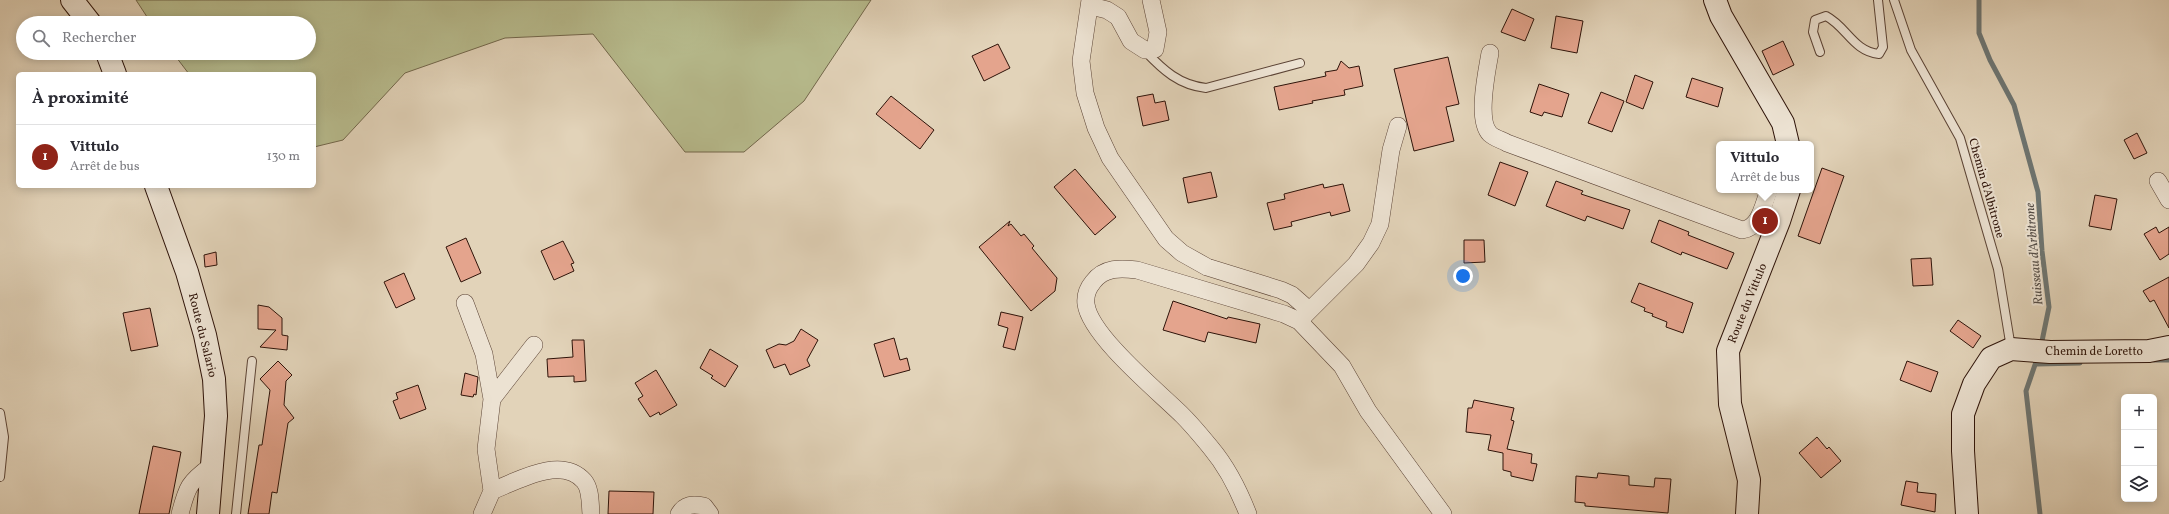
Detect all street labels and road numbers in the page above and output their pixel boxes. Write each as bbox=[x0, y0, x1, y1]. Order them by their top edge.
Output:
street label: Chemin d'Albitrone bbox=[1964, 137, 2008, 240]
street label: Route du Vittulo bbox=[1725, 261, 1771, 346]
street label: Route du Salario bbox=[184, 291, 220, 379]
street label: Chemin de Loretto bbox=[2045, 344, 2143, 360]

